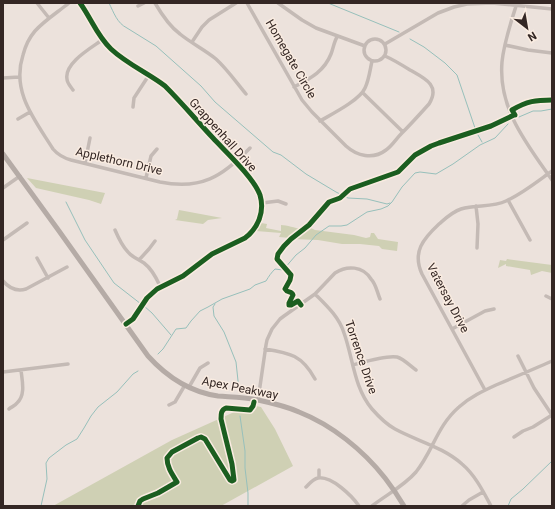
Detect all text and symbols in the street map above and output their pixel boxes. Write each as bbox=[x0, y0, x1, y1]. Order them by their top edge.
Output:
north arrow bbox=[507, 8, 547, 48]
street label: Homegate Circle bbox=[263, 17, 319, 101]
text: N bbox=[525, 29, 539, 44]
street label: Grappenhall Drive bbox=[186, 95, 260, 175]
street label: Applethorn Drive bbox=[74, 144, 164, 178]
street label: Vatersay Drive bbox=[424, 261, 472, 335]
street label: Torrence Drive bbox=[342, 318, 380, 396]
street label: Apex Peakway bbox=[201, 374, 280, 402]

